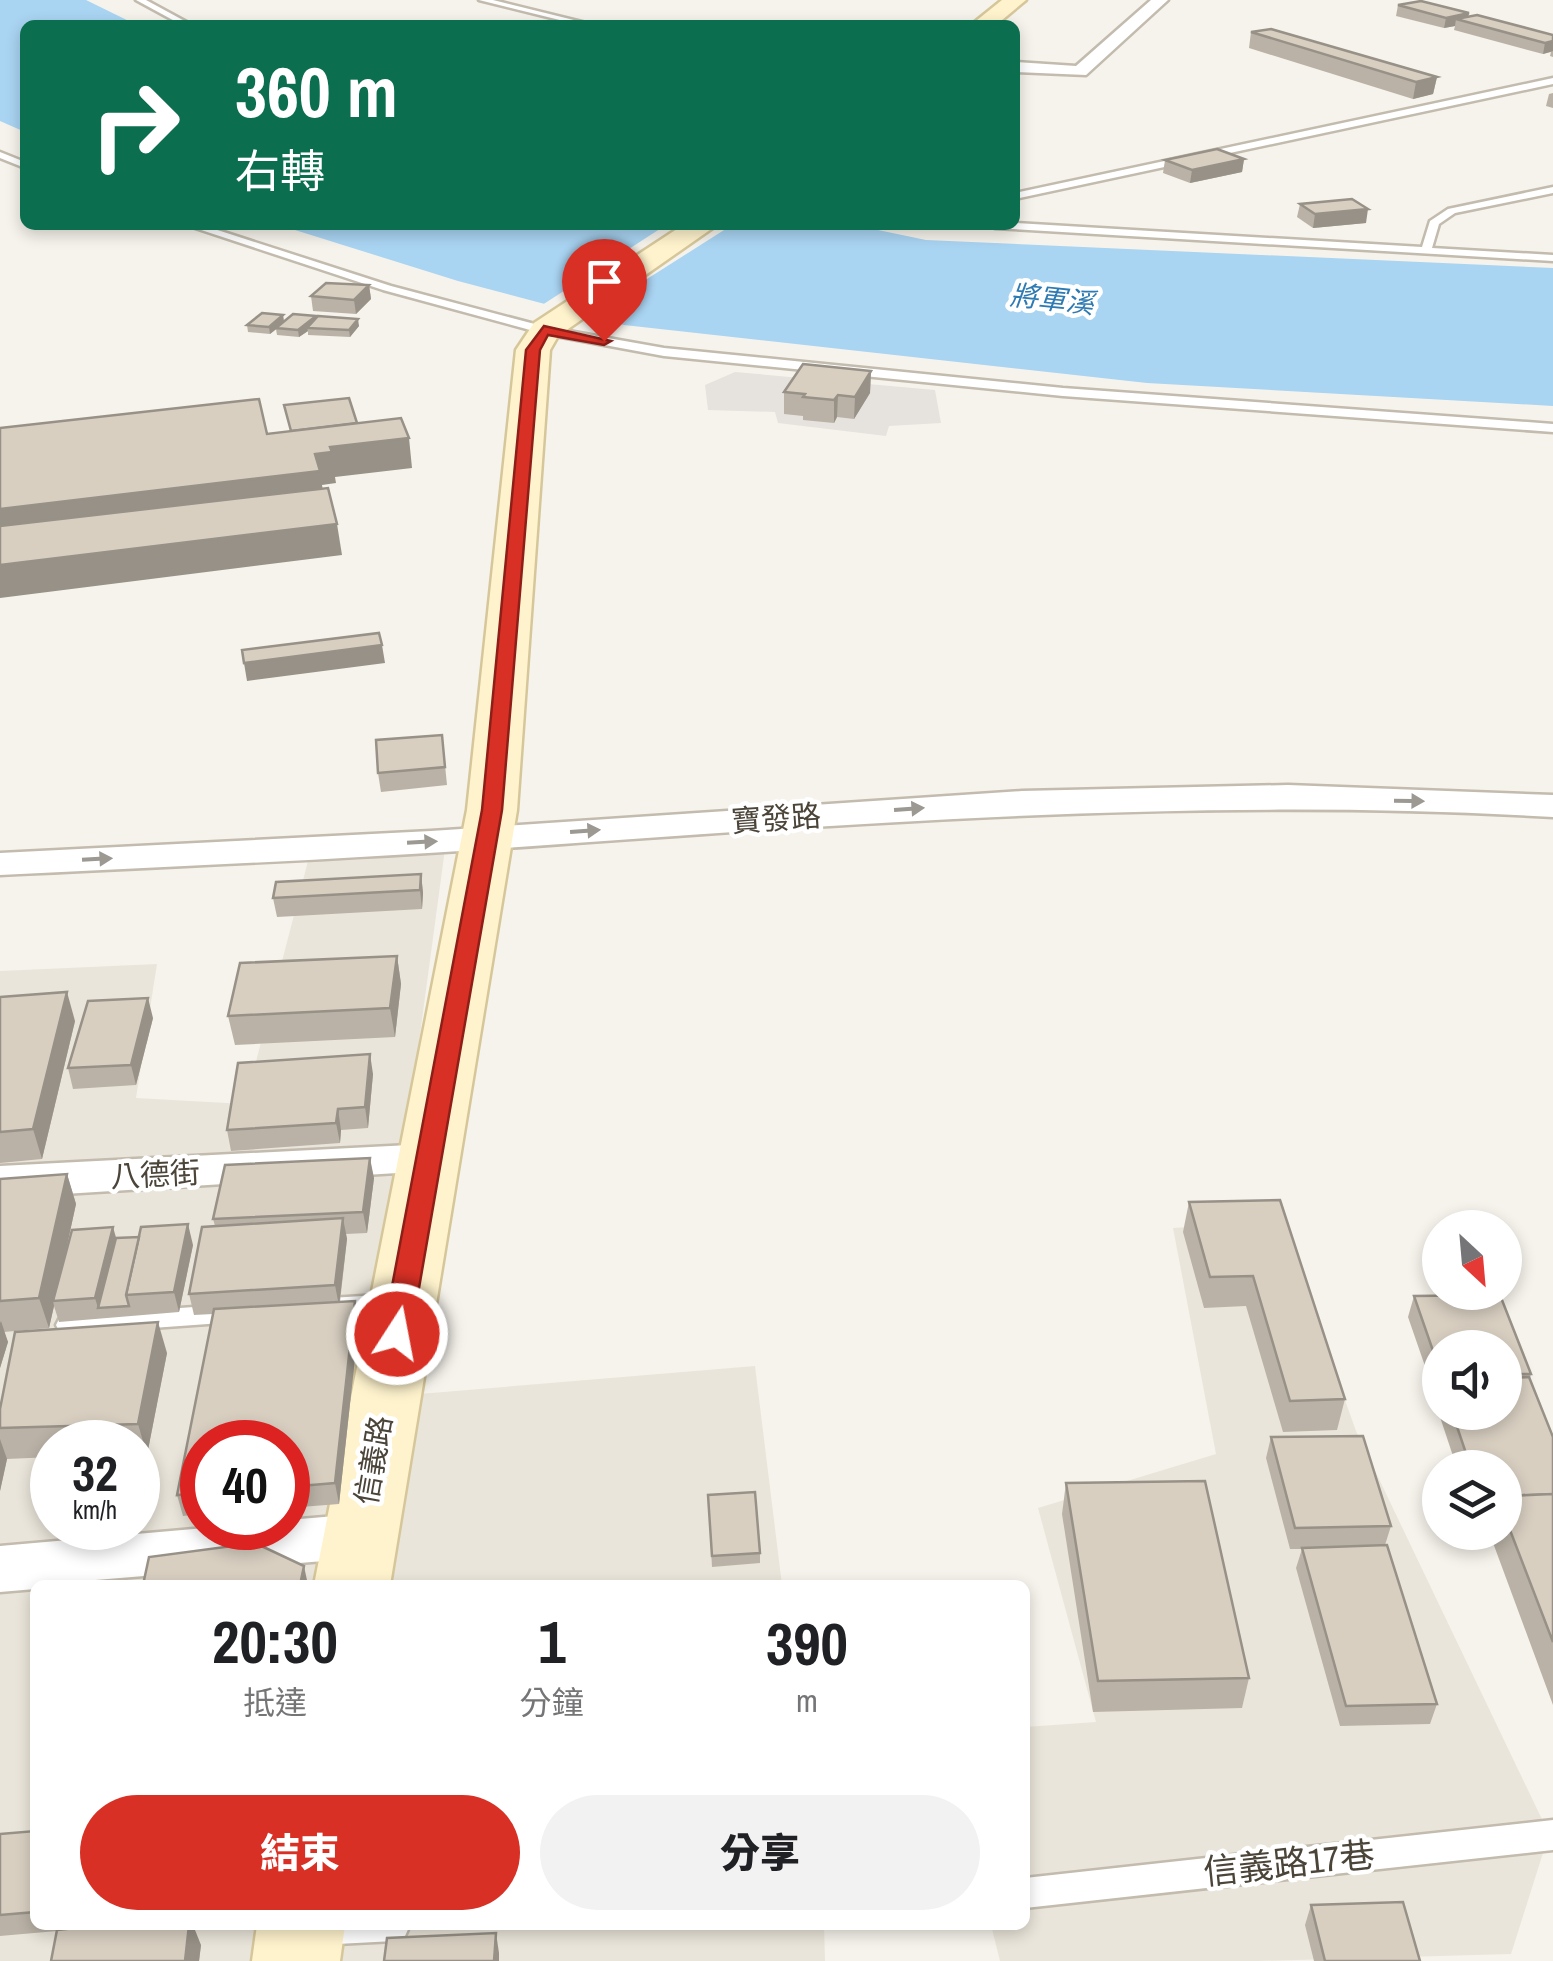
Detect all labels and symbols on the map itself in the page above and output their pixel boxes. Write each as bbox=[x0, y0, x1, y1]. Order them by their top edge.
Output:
pin bbox=[562, 239, 647, 342]
water label: 將軍溪 bbox=[1008, 276, 1100, 323]
one-way arrow bbox=[1393, 793, 1425, 809]
street label: 寶發路 bbox=[730, 795, 822, 841]
one-way arrow bbox=[894, 801, 926, 817]
one-way arrow bbox=[570, 822, 601, 838]
one-way arrow bbox=[406, 834, 438, 850]
one-way arrow bbox=[82, 851, 114, 867]
street label: 八德街 bbox=[109, 1152, 201, 1196]
north arrow bbox=[1422, 1210, 1522, 1310]
position arrow bbox=[345, 1282, 449, 1386]
street label: 信義路 bbox=[345, 1412, 401, 1508]
speed limit sign: 40 bbox=[180, 1420, 310, 1550]
street label: 信義路17巷 bbox=[1201, 1831, 1377, 1895]

